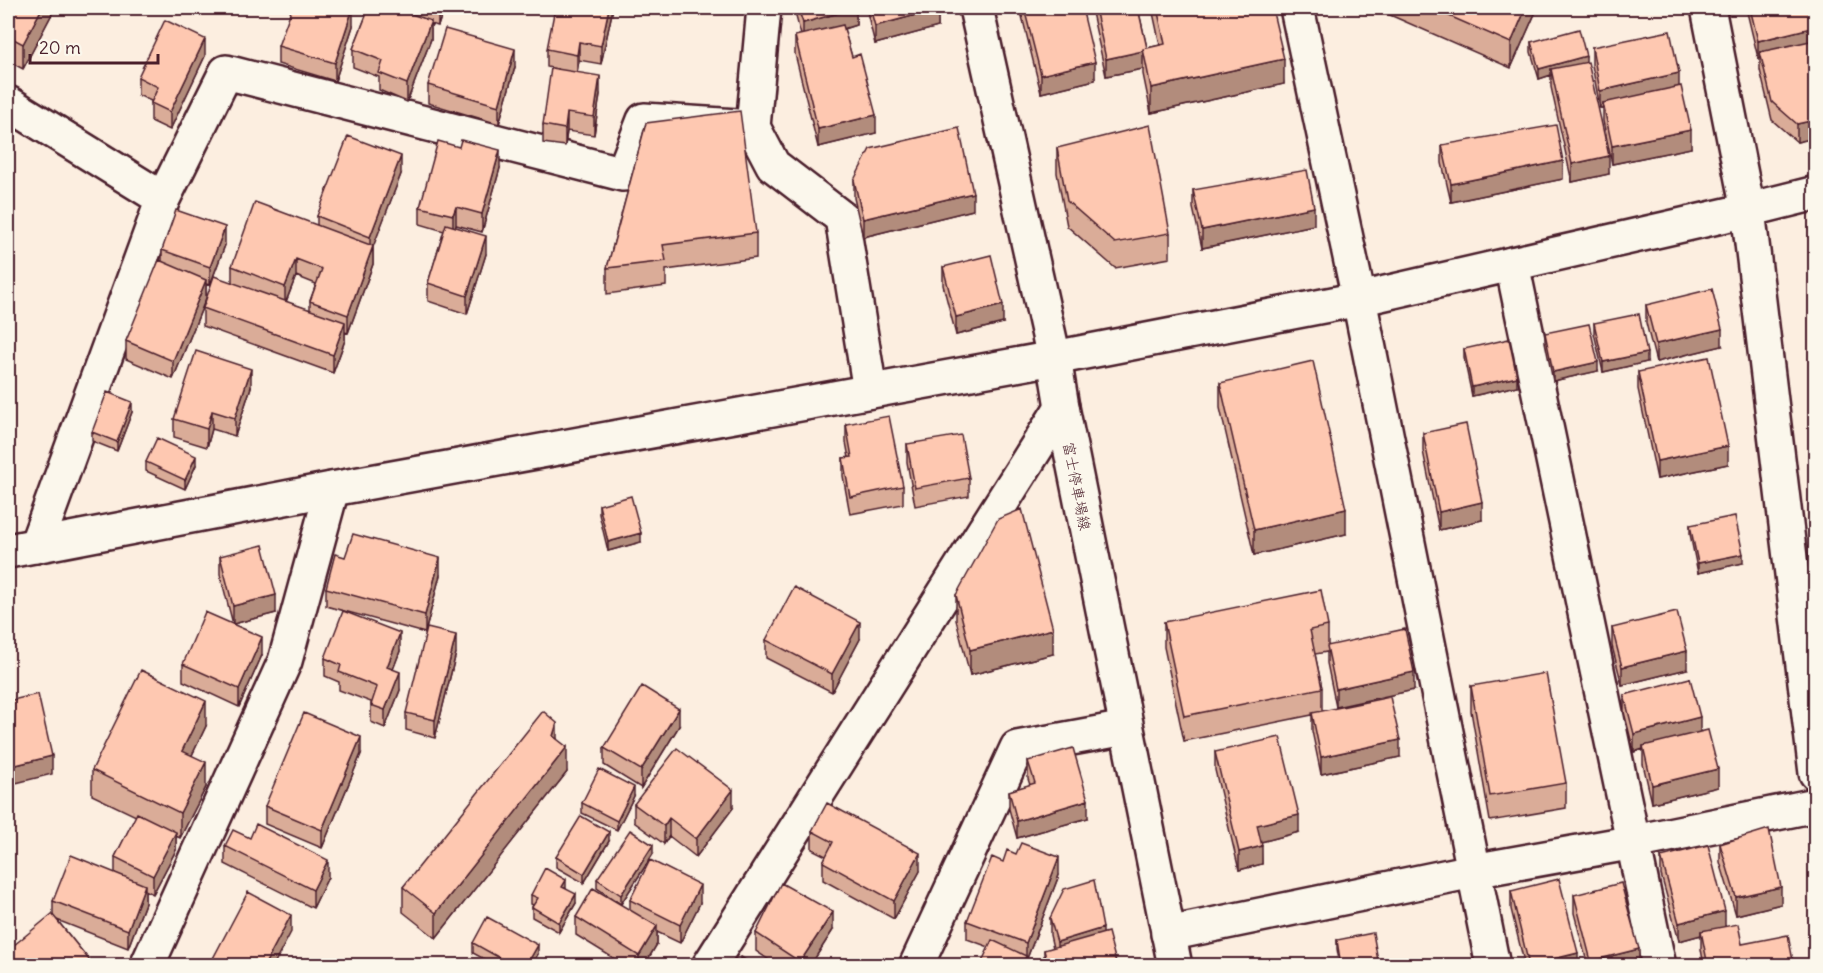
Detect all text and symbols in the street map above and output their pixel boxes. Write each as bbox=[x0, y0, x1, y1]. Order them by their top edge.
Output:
scale bar bbox=[30, 27, 158, 65]
text: 20 m bbox=[39, 36, 81, 59]
street label: 富士停車場線 bbox=[1059, 440, 1095, 532]

